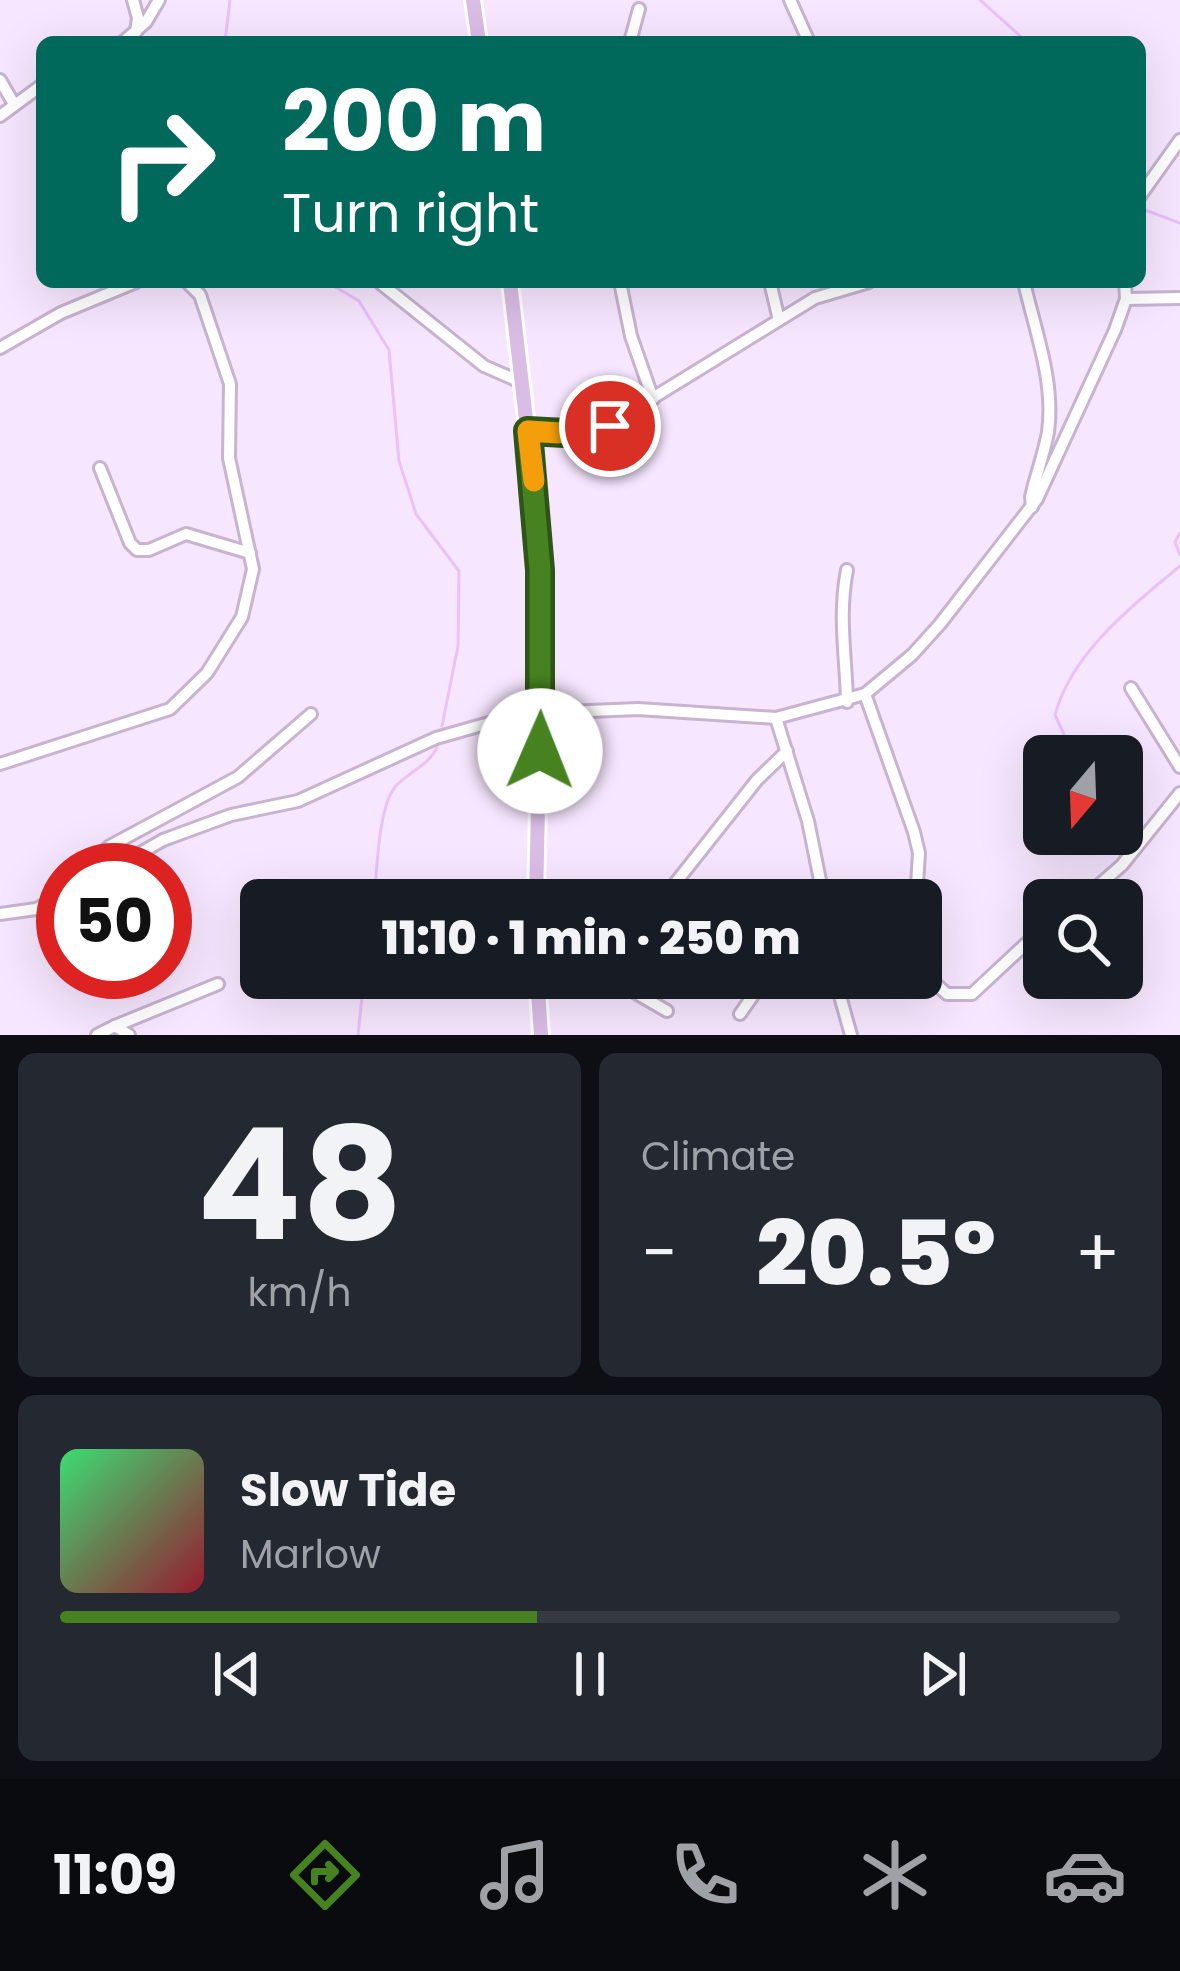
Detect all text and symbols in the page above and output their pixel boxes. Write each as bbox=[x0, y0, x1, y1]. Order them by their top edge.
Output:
text: 200 m bbox=[282, 63, 546, 180]
icon: right bbox=[84, 84, 240, 240]
text: Turn right bbox=[282, 175, 539, 251]
pin bbox=[559, 375, 661, 477]
icon: arrive bbox=[577, 393, 643, 459]
position arrow bbox=[477, 688, 603, 814]
north arrow bbox=[1023, 735, 1143, 855]
map controls bbox=[1023, 735, 1143, 999]
speed limit sign: 50 bbox=[36, 843, 192, 999]
button: search bbox=[1023, 879, 1143, 999]
text: 11:10 · 1 min · 250 m bbox=[382, 907, 800, 970]
text: 48 bbox=[196, 1075, 403, 1294]
text: Climate bbox=[641, 1129, 795, 1184]
text: 20.5° bbox=[756, 1190, 996, 1317]
text: − bbox=[641, 1207, 677, 1299]
text: + bbox=[1075, 1207, 1120, 1299]
text: km/h bbox=[248, 1265, 351, 1320]
text: Slow Tide bbox=[240, 1459, 456, 1522]
text: Marlow bbox=[240, 1527, 381, 1582]
icon: previous bbox=[204, 1641, 270, 1707]
icon: pause bbox=[557, 1641, 623, 1707]
icon: next bbox=[910, 1641, 976, 1707]
icon: directions bbox=[283, 1833, 367, 1917]
icon: music bbox=[473, 1833, 557, 1917]
icon: phone bbox=[663, 1833, 747, 1917]
icon: climate bbox=[853, 1833, 937, 1917]
icon: car bbox=[1043, 1833, 1127, 1917]
text: 11:09 bbox=[53, 1837, 177, 1913]

